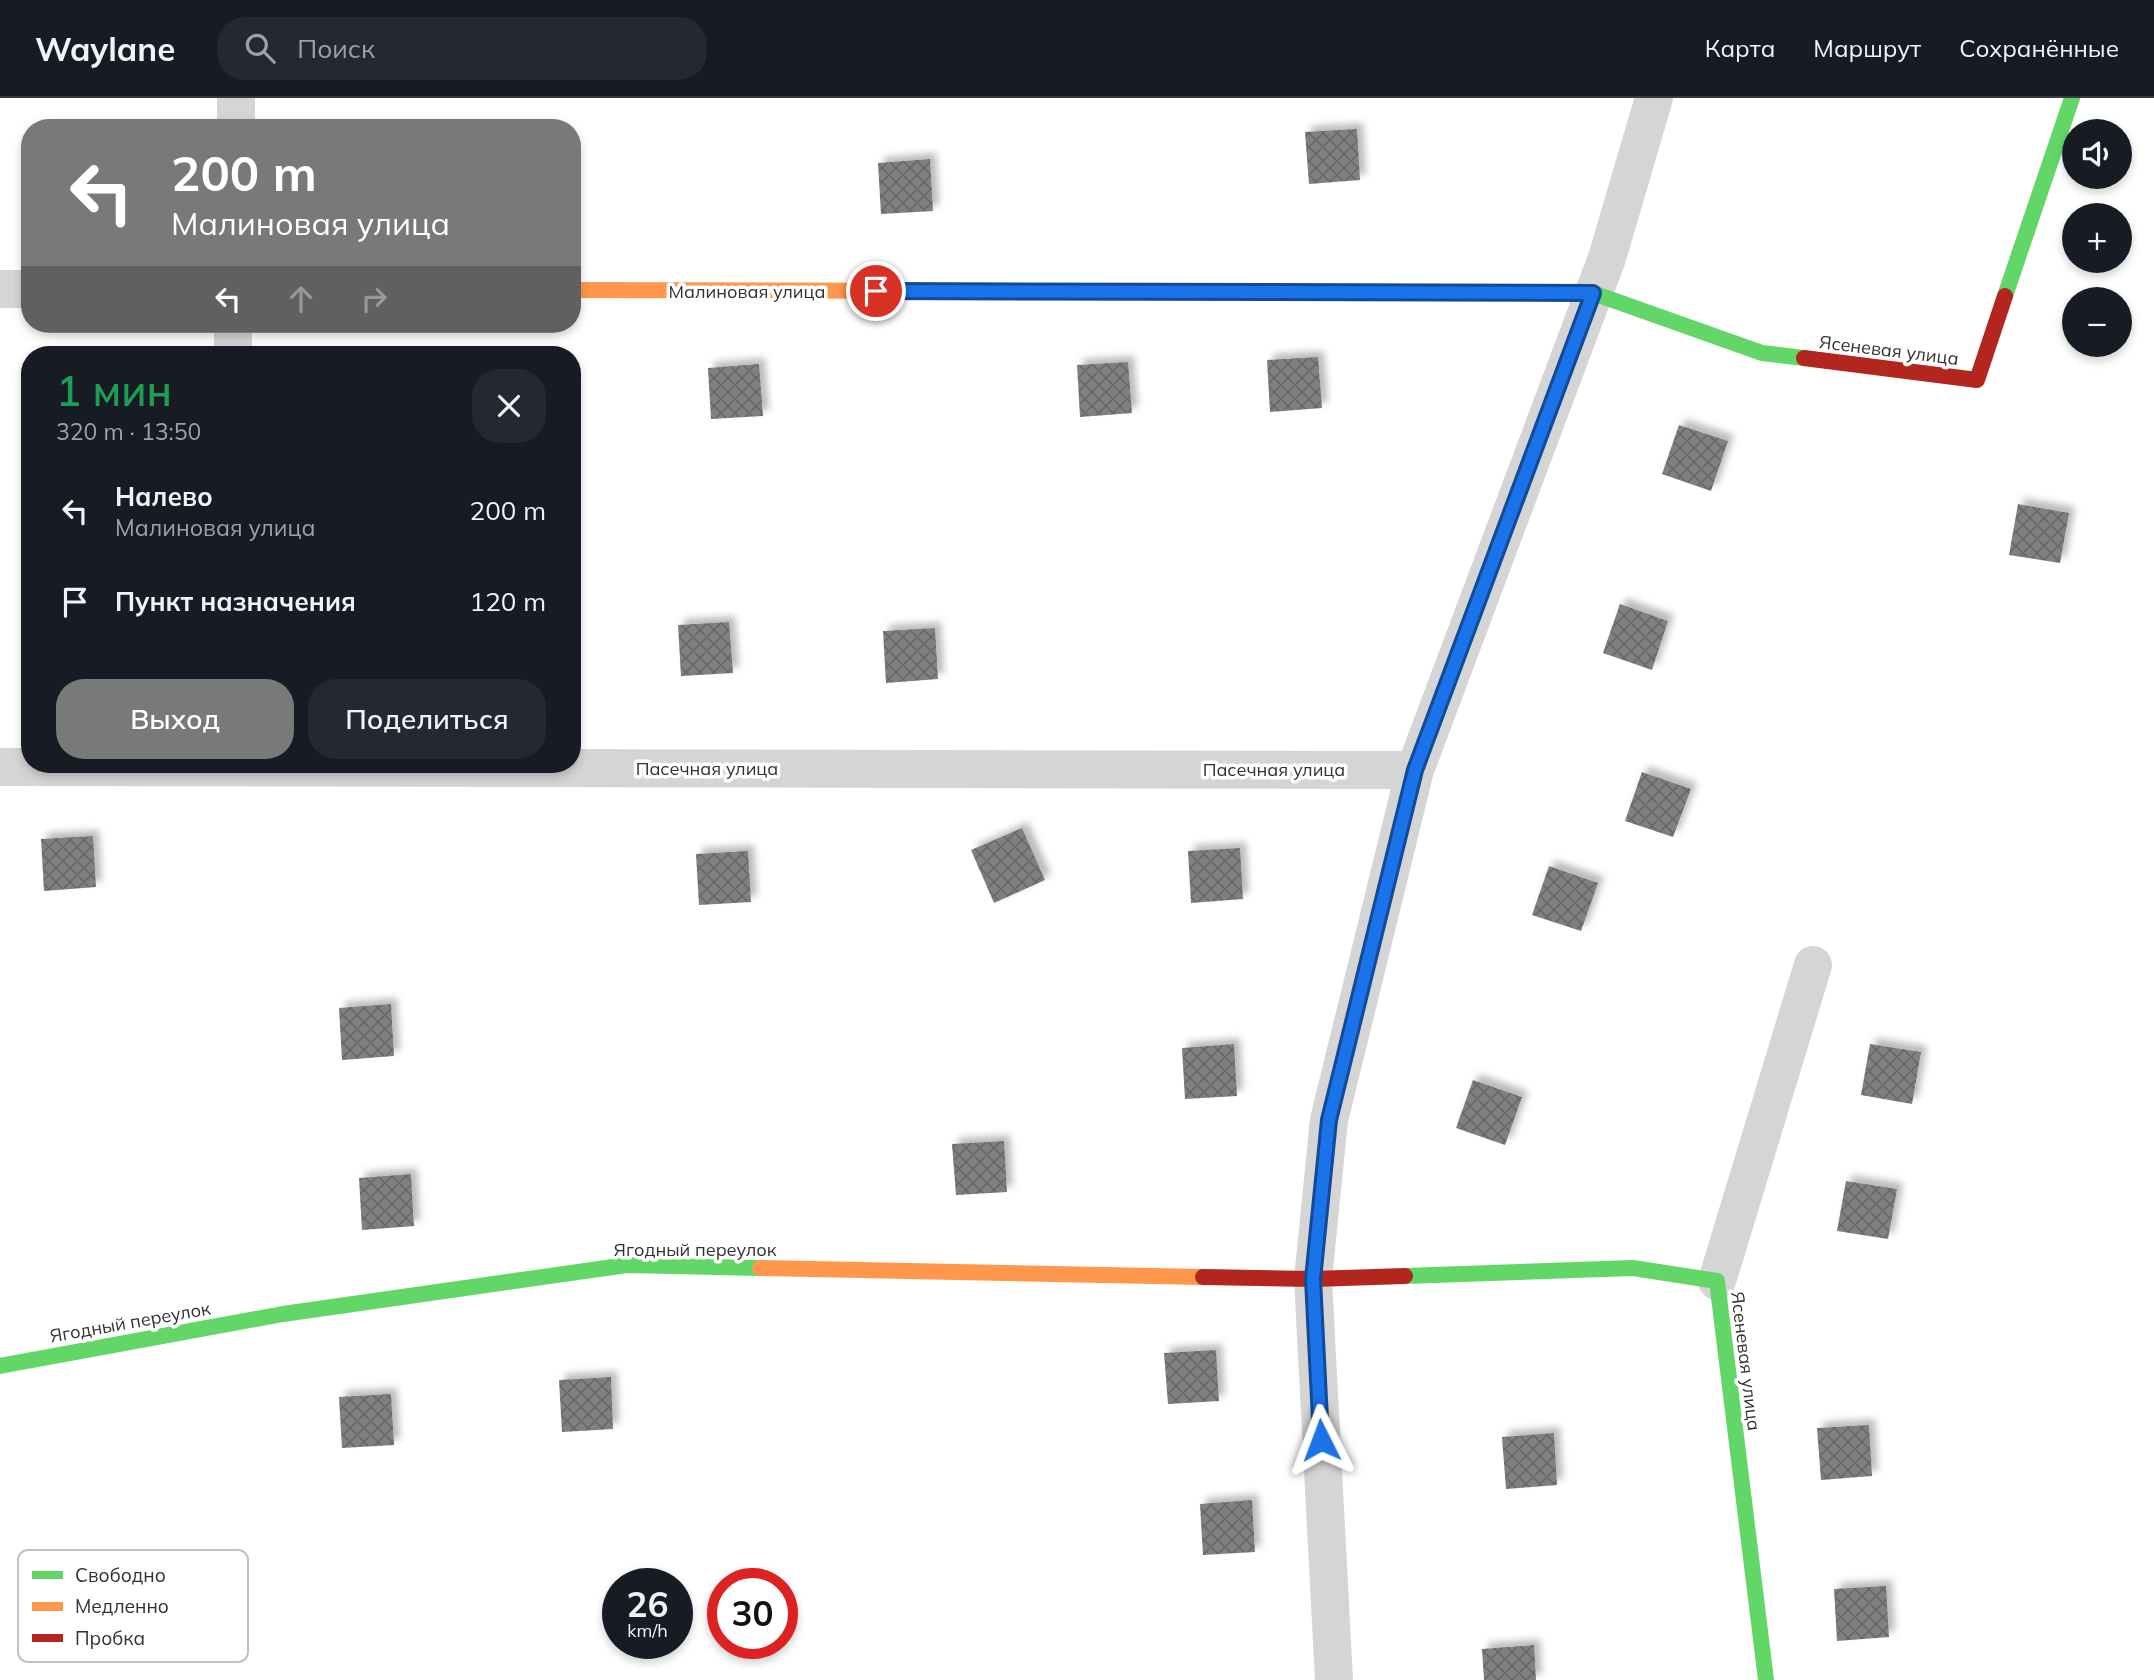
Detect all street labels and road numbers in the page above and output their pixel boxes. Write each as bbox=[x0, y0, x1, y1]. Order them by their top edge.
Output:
street label: Малиновая улица bbox=[669, 280, 825, 303]
street label: Ясеневая улица bbox=[1818, 330, 1960, 370]
street label: Пасечная улица bbox=[636, 757, 778, 780]
street label: Пасечная улица bbox=[1203, 758, 1345, 781]
street label: Ягодный переулок bbox=[614, 1238, 777, 1261]
street label: Ясеневая улица bbox=[1726, 1290, 1766, 1432]
street label: Ягодный переулок bbox=[48, 1296, 212, 1347]

